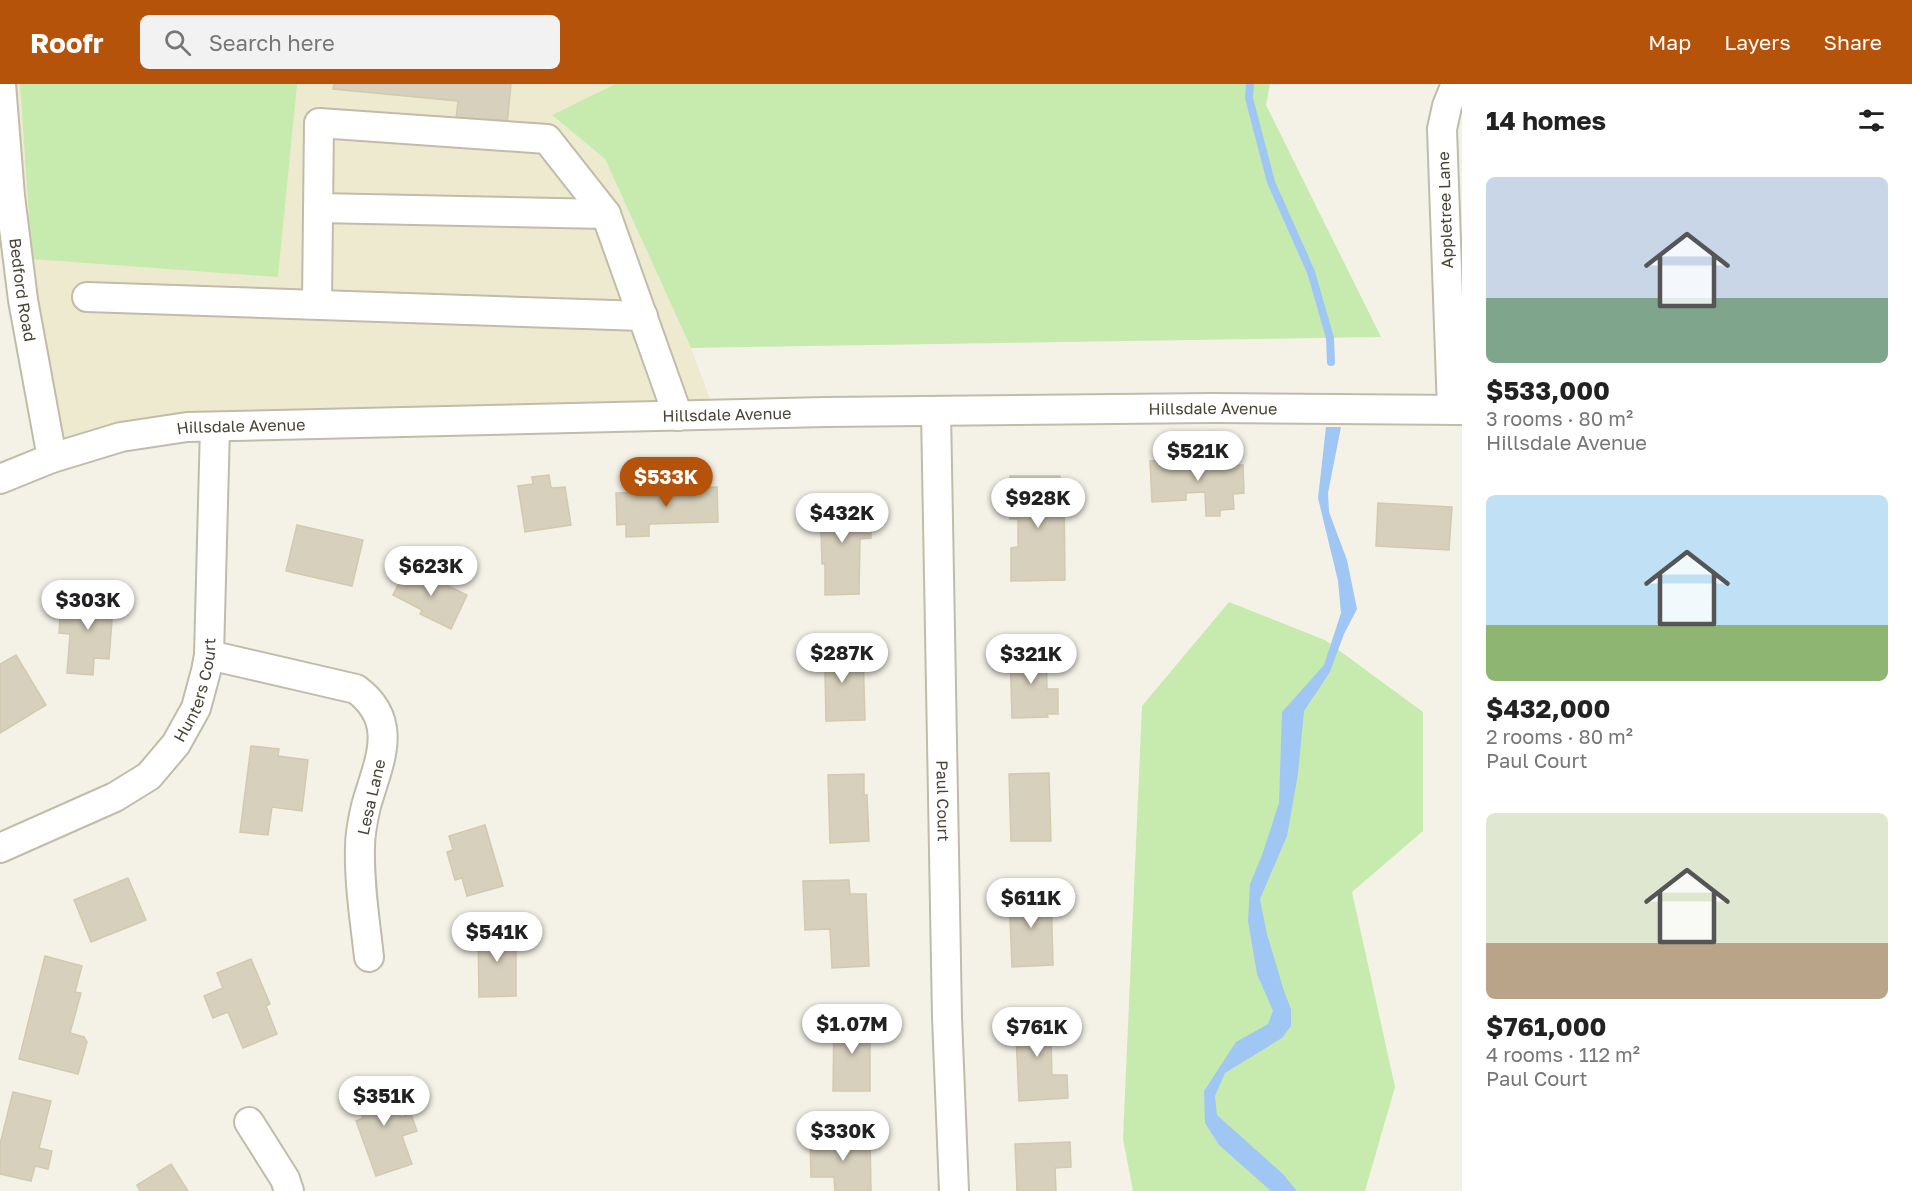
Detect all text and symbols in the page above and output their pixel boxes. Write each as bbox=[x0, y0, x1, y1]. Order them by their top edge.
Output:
search box bbox=[140, 15, 560, 69]
text: Roofr bbox=[30, 26, 104, 59]
icon: search bbox=[161, 26, 194, 59]
text: Search here bbox=[209, 29, 335, 56]
text: Map bbox=[1648, 29, 1691, 55]
text: Layers bbox=[1724, 29, 1791, 55]
text: Share bbox=[1824, 29, 1882, 55]
icon: filters bbox=[1855, 104, 1888, 137]
text: 14 homes bbox=[1486, 105, 1606, 136]
street label: Appletree Lane bbox=[1433, 151, 1457, 269]
icon: home bbox=[1633, 216, 1741, 324]
street label: Bedford Road bbox=[5, 237, 40, 343]
text: $533,000 bbox=[1486, 375, 1610, 406]
street label: Hillsdale Avenue bbox=[1148, 398, 1277, 419]
street label: Hillsdale Avenue bbox=[662, 403, 792, 426]
text: 3 rooms · 80 m² bbox=[1486, 406, 1633, 430]
street label: Hillsdale Avenue bbox=[175, 414, 306, 438]
text: Hillsdale Avenue bbox=[1486, 430, 1647, 454]
pin: $521K bbox=[1156, 431, 1240, 482]
text: $521K bbox=[1167, 438, 1229, 462]
pin: $533K bbox=[624, 457, 708, 508]
text: $533K bbox=[634, 464, 698, 488]
pin: $928K bbox=[996, 478, 1080, 529]
text: $928K bbox=[1005, 485, 1071, 509]
pin: $432K bbox=[800, 493, 884, 544]
text: $432K bbox=[810, 500, 874, 524]
icon: home bbox=[1633, 534, 1741, 642]
pin: $623K bbox=[389, 546, 473, 597]
text: $623K bbox=[399, 553, 464, 577]
pin: $303K bbox=[46, 580, 130, 631]
text: $303K bbox=[55, 587, 121, 611]
pin: $287K bbox=[800, 633, 884, 684]
pin: $321K bbox=[989, 634, 1073, 685]
street label: Hunters Court bbox=[169, 638, 220, 746]
text: $287K bbox=[810, 640, 874, 664]
text: $321K bbox=[1000, 641, 1062, 665]
text: $432,000 bbox=[1486, 693, 1610, 724]
text: 2 rooms · 80 m² bbox=[1486, 724, 1633, 748]
text: Paul Court bbox=[1486, 748, 1588, 772]
street label: Lesa Lane bbox=[353, 757, 389, 837]
street label: Paul Court bbox=[932, 760, 954, 842]
icon: home bbox=[1633, 852, 1741, 960]
pin: $611K bbox=[989, 878, 1073, 929]
text: $611K bbox=[1000, 885, 1062, 909]
pin: $541K bbox=[455, 912, 539, 963]
text: $541K bbox=[466, 919, 528, 943]
pin: $1.07M bbox=[803, 1004, 901, 1055]
pin: $761K bbox=[995, 1007, 1079, 1058]
text: $1.07M bbox=[816, 1011, 888, 1035]
text: $761,000 bbox=[1486, 1011, 1607, 1042]
text: $761K bbox=[1006, 1014, 1068, 1038]
text: 4 rooms · 112 m² bbox=[1486, 1042, 1640, 1066]
text: Paul Court bbox=[1486, 1066, 1588, 1090]
pin: $351K bbox=[342, 1076, 426, 1127]
text: $351K bbox=[353, 1083, 415, 1107]
pin: $330K bbox=[801, 1111, 885, 1162]
text: $330K bbox=[810, 1118, 876, 1142]

